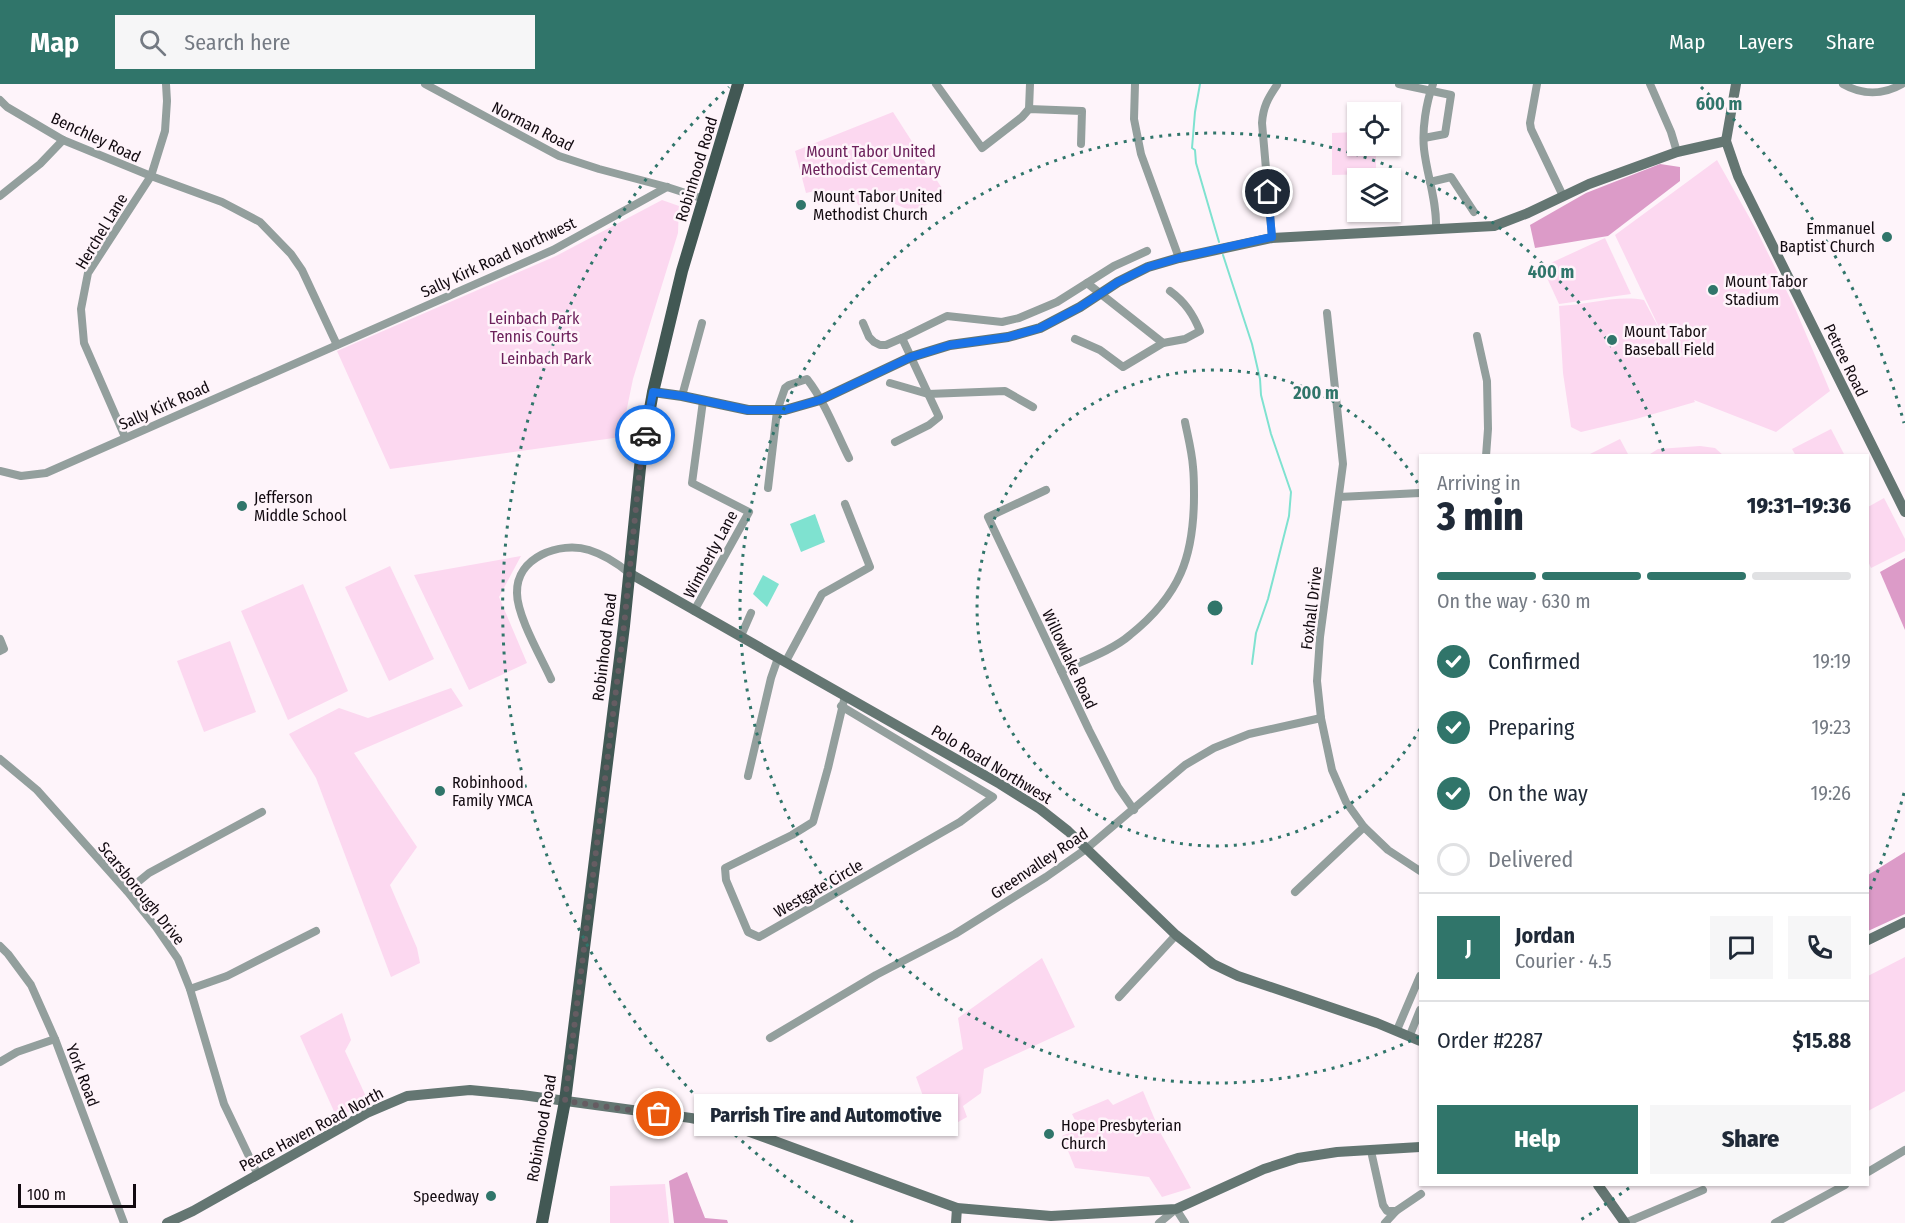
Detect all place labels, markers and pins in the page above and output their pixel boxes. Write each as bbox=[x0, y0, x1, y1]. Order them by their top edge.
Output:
pin bbox=[1242, 166, 1293, 217]
place label: Mount Tabor United Methodist Church bbox=[813, 187, 943, 224]
marker: Mount Tabor United Methodist Church bbox=[794, 198, 808, 212]
place label: Emmanuel Baptist Church bbox=[1780, 219, 1875, 256]
marker: Emmanuel Baptist Church bbox=[1880, 230, 1894, 244]
place label: Mount Tabor Stadium bbox=[1725, 272, 1808, 309]
marker: Mount Tabor Stadium bbox=[1706, 283, 1720, 297]
place label: Mount Tabor Baseball Field bbox=[1624, 322, 1715, 359]
marker: Mount Tabor Baseball Field bbox=[1605, 333, 1619, 347]
place label: Jefferson Middle School bbox=[254, 488, 347, 525]
marker: Jefferson Middle School bbox=[235, 499, 249, 513]
centre of rings bbox=[1205, 598, 1225, 618]
place label: Robinhood Family YMCA bbox=[452, 773, 533, 810]
marker: Robinhood Family YMCA bbox=[433, 784, 447, 798]
pin bbox=[633, 1088, 684, 1139]
callout: Parrish Tire and Automotive bbox=[695, 1093, 959, 1135]
place label: Hope Presbyterian Church bbox=[1061, 1116, 1182, 1153]
marker: Hope Presbyterian Church bbox=[1042, 1127, 1056, 1141]
place label: Speedway bbox=[413, 1187, 480, 1206]
marker: Speedway bbox=[484, 1189, 498, 1203]

